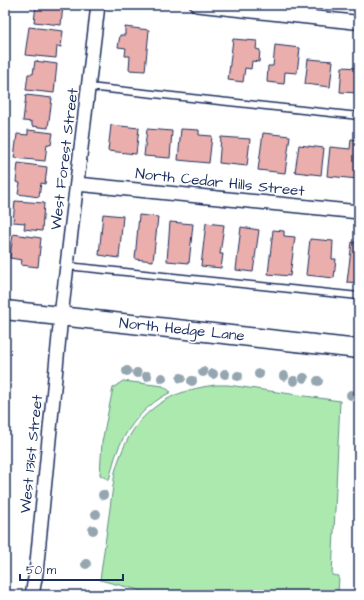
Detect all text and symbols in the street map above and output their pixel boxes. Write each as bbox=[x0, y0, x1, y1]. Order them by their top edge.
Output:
street label: West Forest Street bbox=[45, 87, 84, 231]
street label: North Cedar Hills Street bbox=[134, 163, 306, 202]
street label: North Hedge Lane bbox=[118, 312, 246, 348]
street label: West 131st Street bbox=[15, 394, 48, 514]
scale bar bbox=[20, 556, 123, 582]
text: 50 m bbox=[26, 562, 57, 579]

